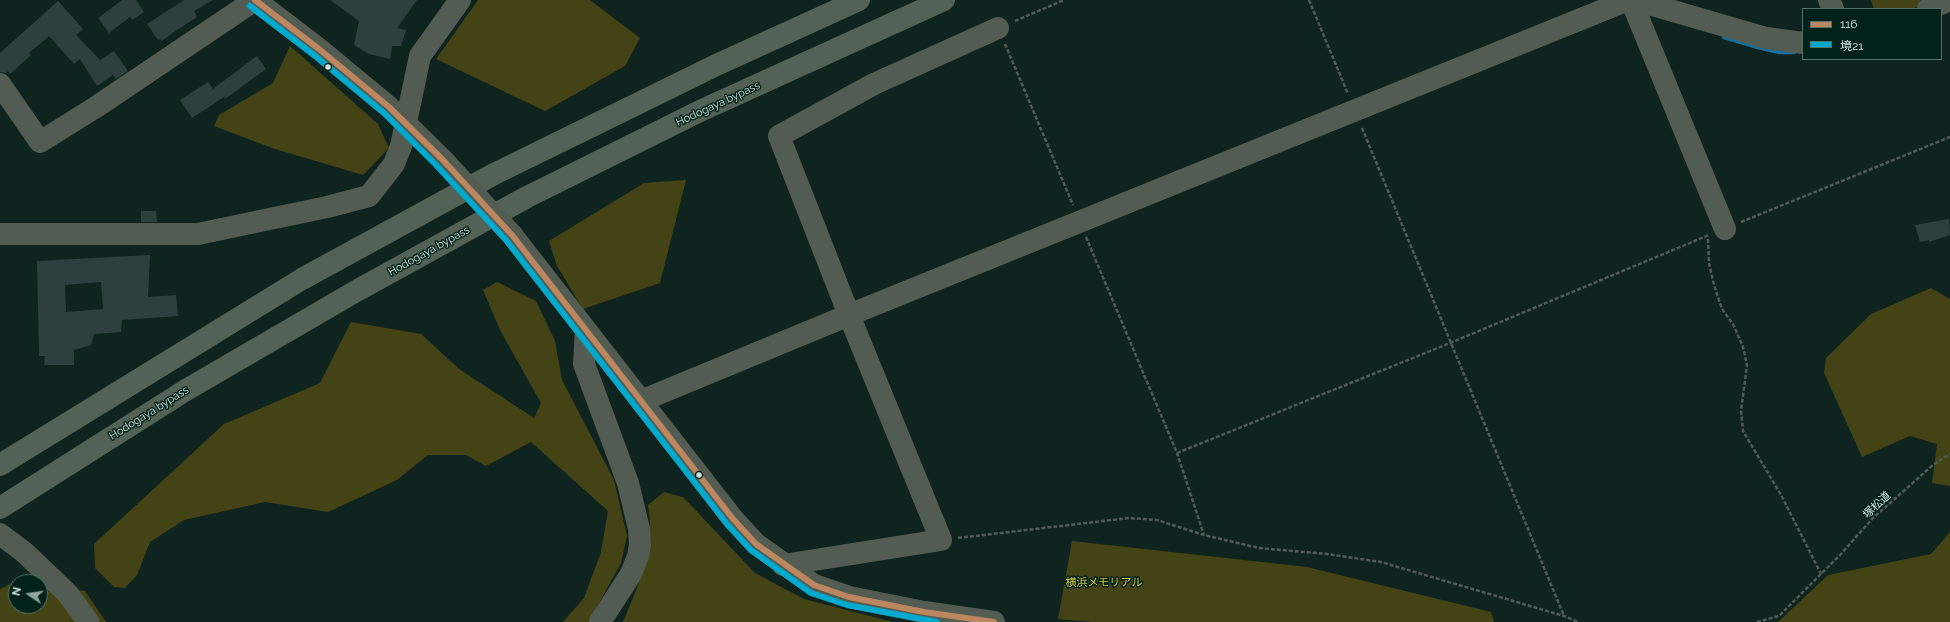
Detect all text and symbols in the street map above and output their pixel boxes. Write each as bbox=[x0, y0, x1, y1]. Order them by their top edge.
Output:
legend bbox=[1802, 8, 1942, 60]
text: 116 bbox=[1840, 17, 1858, 31]
text: 境21 bbox=[1840, 39, 1863, 53]
unlabelled marker bbox=[323, 62, 333, 72]
street label: Hodogaya bypass bbox=[674, 79, 762, 129]
street label: Hodogaya bypass bbox=[386, 223, 472, 279]
street label: Hodogaya bypass bbox=[107, 383, 191, 443]
unlabelled marker bbox=[694, 470, 704, 480]
street label: 塚松道 bbox=[1860, 489, 1894, 521]
north arrow bbox=[8, 574, 48, 614]
park label: 横浜メモリアル bbox=[1066, 576, 1142, 590]
text: N bbox=[10, 586, 24, 597]

